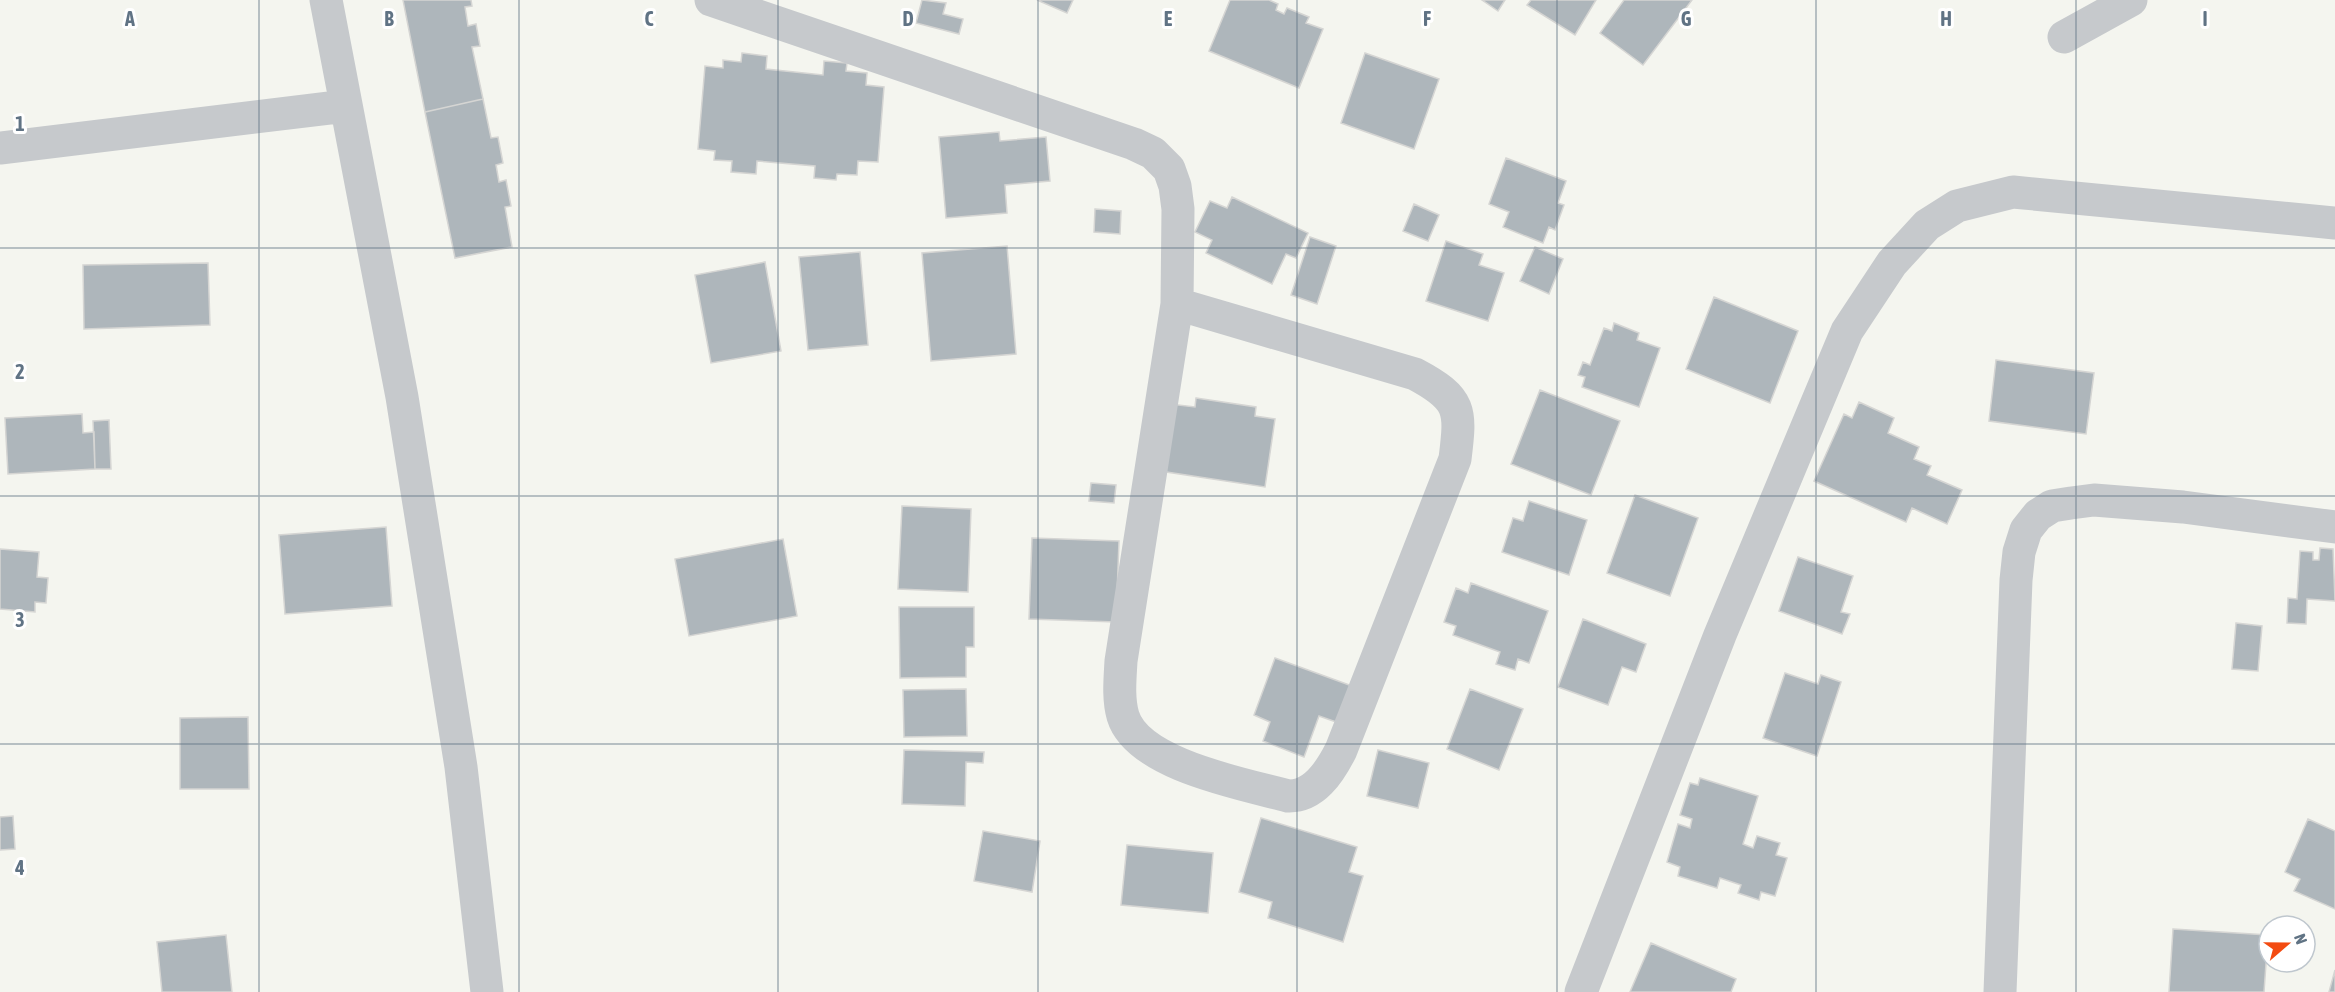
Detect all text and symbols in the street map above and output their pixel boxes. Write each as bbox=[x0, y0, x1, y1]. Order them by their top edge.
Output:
text: A bbox=[124, 7, 135, 30]
text: B bbox=[384, 7, 394, 30]
text: C bbox=[645, 7, 654, 30]
text: D bbox=[902, 7, 914, 30]
text: E bbox=[1164, 7, 1173, 30]
text: F bbox=[1423, 7, 1431, 30]
text: G bbox=[1681, 7, 1692, 30]
text: H bbox=[1940, 7, 1952, 30]
text: I bbox=[2202, 7, 2208, 30]
text: 1 bbox=[15, 112, 25, 135]
text: 2 bbox=[15, 360, 25, 383]
text: 3 bbox=[15, 608, 25, 631]
text: 4 bbox=[14, 856, 25, 879]
north arrow bbox=[2257, 914, 2317, 974]
text: N bbox=[2291, 931, 2311, 946]

